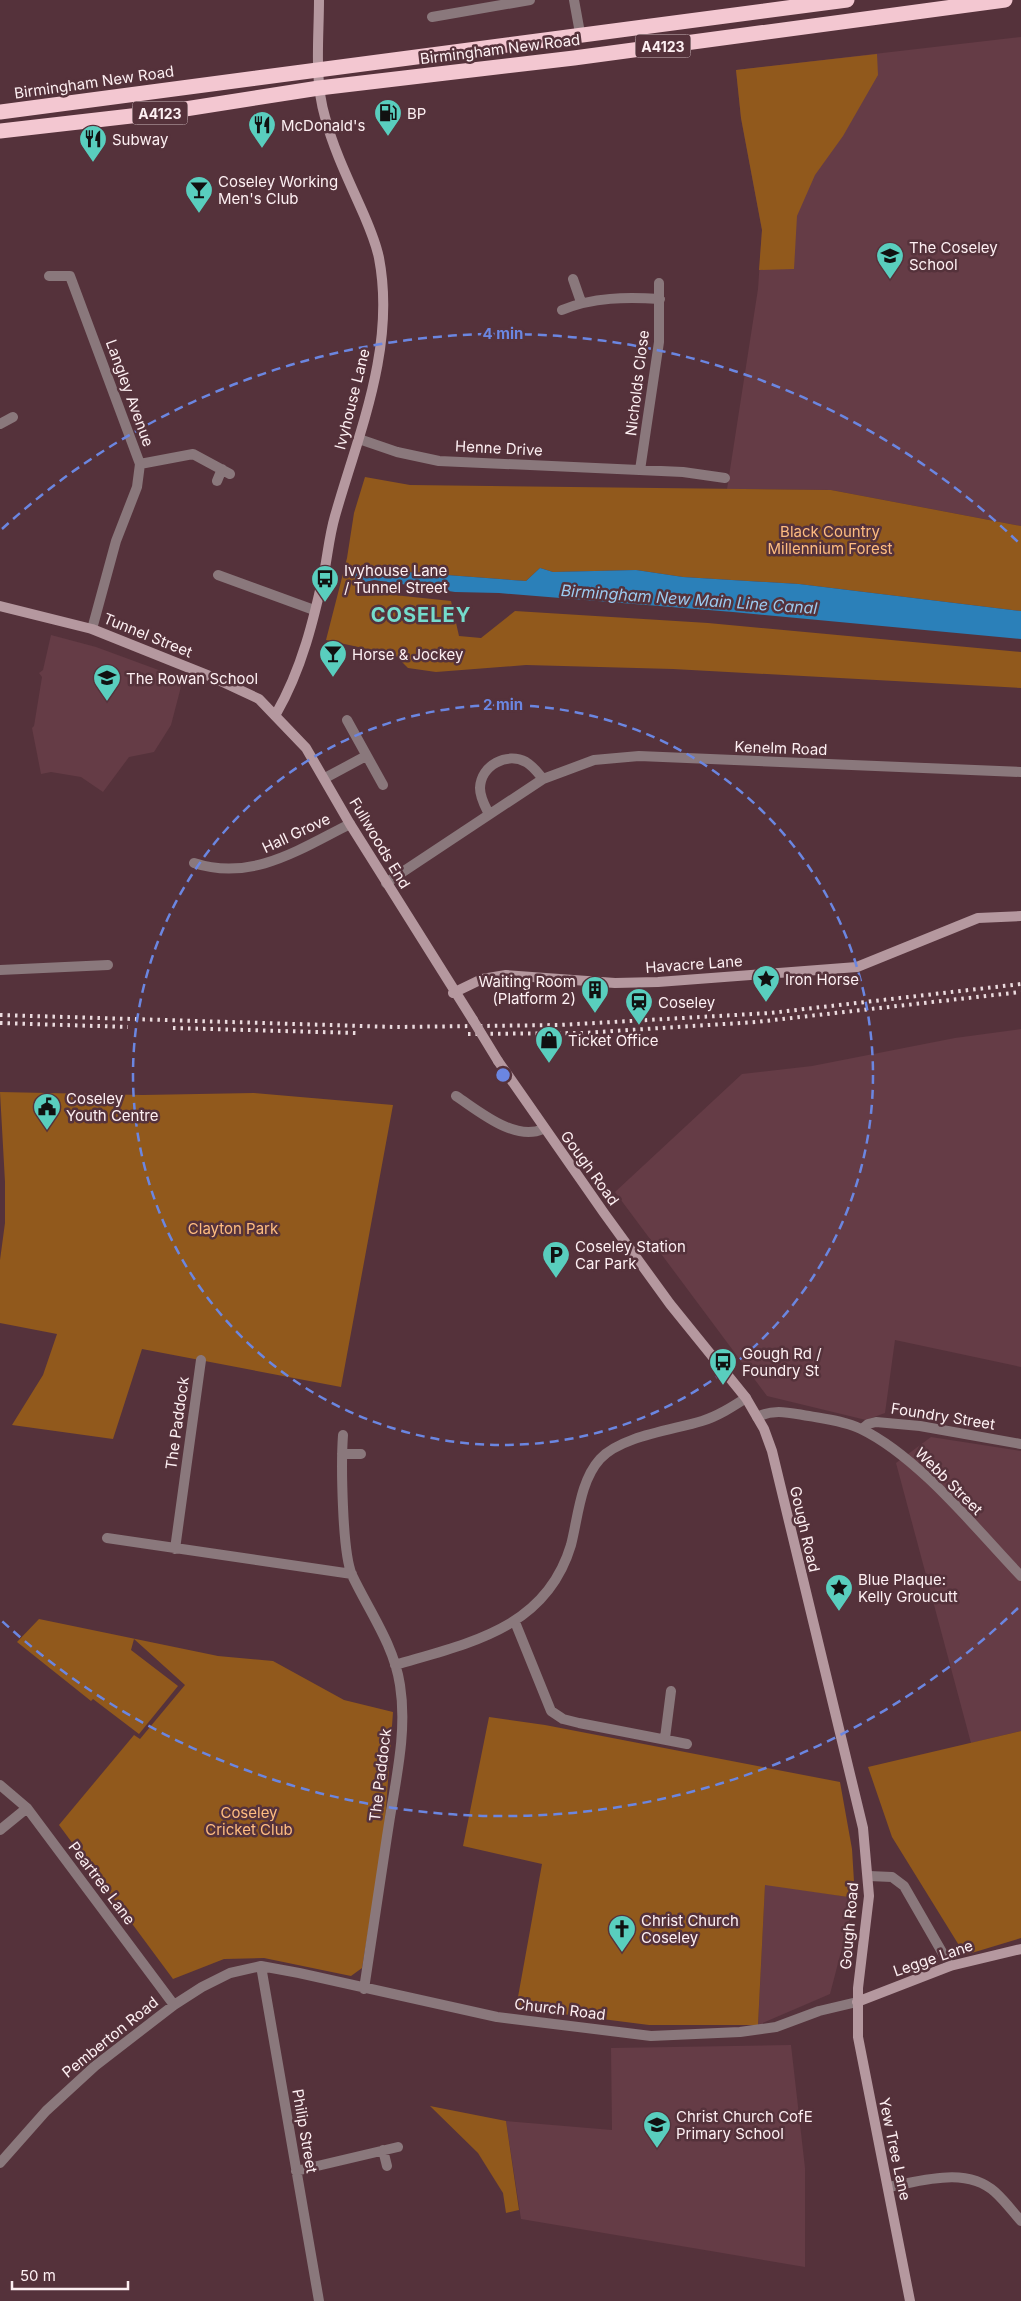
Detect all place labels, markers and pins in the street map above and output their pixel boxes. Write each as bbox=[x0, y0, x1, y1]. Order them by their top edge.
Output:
fuel station icon: BP bbox=[373, 98, 403, 137]
place label: BP bbox=[407, 104, 426, 123]
restaurant icon: McDonald's bbox=[247, 110, 277, 149]
place label: McDonald's bbox=[281, 116, 366, 135]
restaurant icon: Subway bbox=[78, 124, 108, 163]
place label: Subway bbox=[112, 130, 169, 149]
place label: Coseley Working Men's Club bbox=[218, 172, 338, 208]
bar icon: Coseley Working Men's Club bbox=[184, 175, 214, 214]
place label: The Coseley School bbox=[909, 238, 998, 274]
school or university icon: The Coseley School bbox=[875, 241, 905, 280]
place label: Ivyhouse Lane / Tunnel Street bbox=[344, 561, 448, 597]
bus stop icon: Ivyhouse Lane / Tunnel Street bbox=[310, 564, 340, 603]
bar icon: Horse & Jockey bbox=[318, 639, 348, 678]
place label: Horse & Jockey bbox=[352, 645, 464, 664]
school or university icon: The Rowan School bbox=[92, 663, 122, 702]
place label: The Rowan School bbox=[126, 669, 258, 688]
place icon: Iron Horse bbox=[751, 964, 781, 1003]
place label: Iron Horse bbox=[785, 970, 859, 989]
place label: Waiting Room (Platform 2) bbox=[479, 972, 576, 1008]
building icon: Waiting Room (Platform 2) bbox=[580, 975, 610, 1014]
station icon: Coseley bbox=[624, 987, 654, 1026]
place label: Coseley bbox=[658, 993, 716, 1012]
shop icon: Ticket Office bbox=[534, 1025, 564, 1064]
place label: Ticket Office bbox=[568, 1031, 659, 1050]
centre of rings bbox=[494, 1066, 512, 1084]
place label: Coseley Youth Centre bbox=[66, 1089, 159, 1125]
public building icon: Coseley Youth Centre bbox=[32, 1092, 62, 1131]
place label: Coseley Station Car Park bbox=[575, 1237, 686, 1273]
parking icon: Coseley Station Car Park bbox=[541, 1240, 571, 1279]
place label: Gough Rd / Foundry St bbox=[742, 1344, 822, 1380]
bus stop icon: Gough Rd / Foundry St bbox=[708, 1347, 738, 1386]
place label: Blue Plaque: Kelly Groucutt bbox=[858, 1570, 958, 1606]
place icon: Blue Plaque: Kelly Groucutt bbox=[824, 1573, 854, 1612]
place label: Christ Church Coseley bbox=[641, 1911, 739, 1947]
church icon: Christ Church Coseley bbox=[607, 1914, 637, 1953]
place label: Christ Church CofE Primary School bbox=[676, 2107, 813, 2143]
school or university icon: Christ Church CofE Primary School bbox=[642, 2110, 672, 2149]

